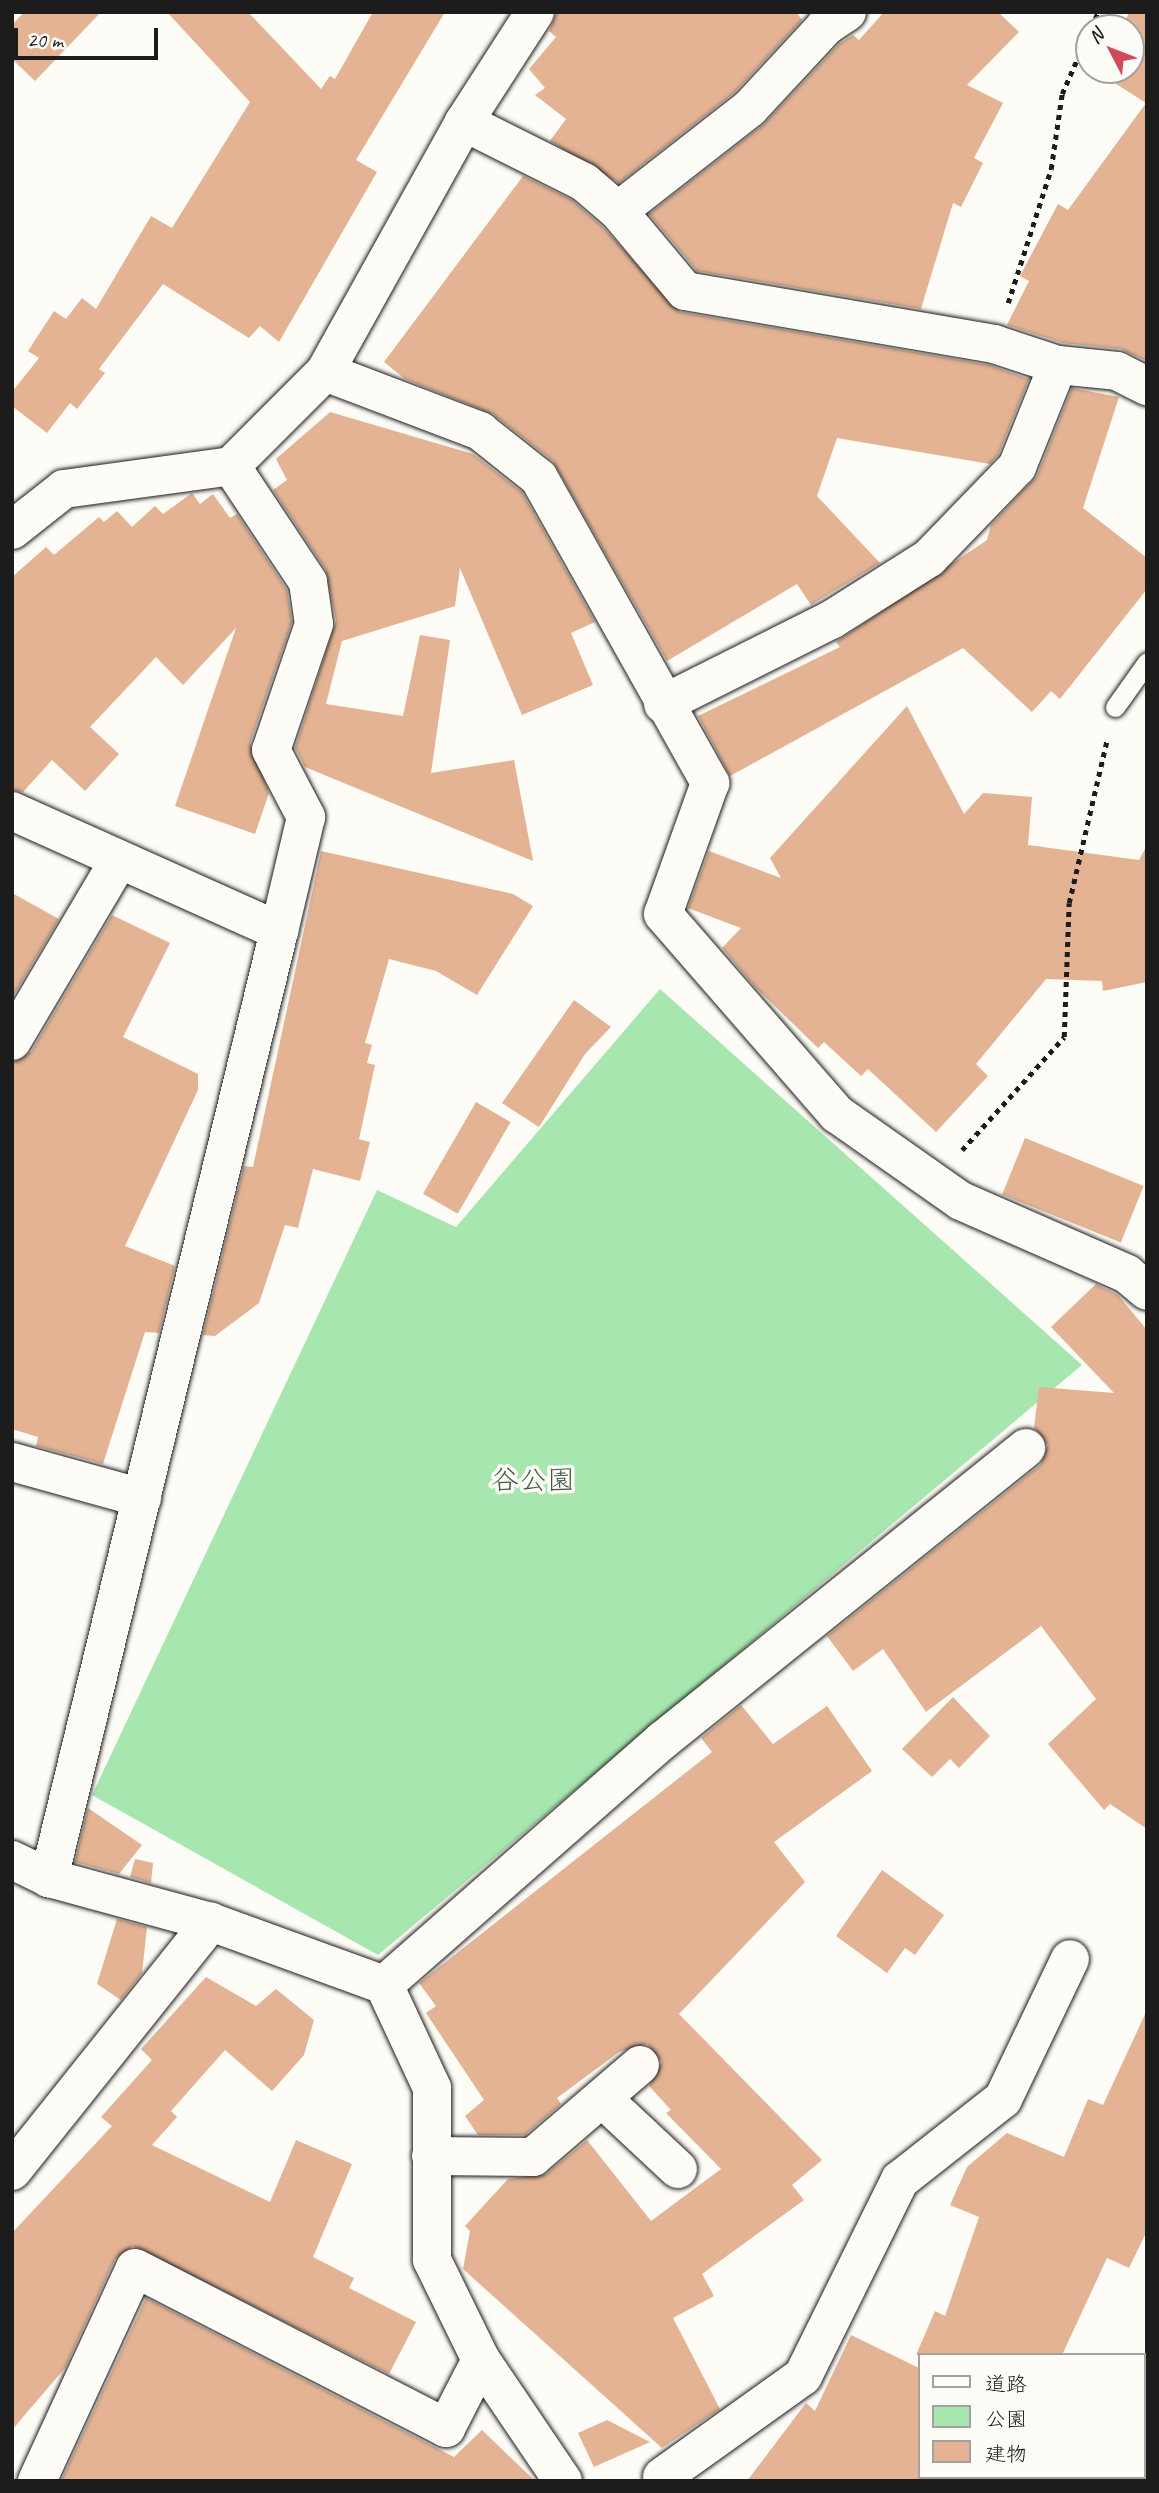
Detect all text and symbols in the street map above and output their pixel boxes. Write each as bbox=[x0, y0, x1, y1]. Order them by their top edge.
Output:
scale bar bbox=[18, 14, 161, 58]
north arrow bbox=[1075, 14, 1145, 84]
text: N bbox=[1083, 24, 1109, 49]
text: 20 m bbox=[27, 27, 63, 53]
park label: 谷公園 bbox=[491, 1463, 575, 1497]
legend bbox=[918, 2353, 1145, 2479]
text: 道路 bbox=[985, 2371, 1027, 2397]
text: 公園 bbox=[985, 2406, 1027, 2432]
text: 建物 bbox=[985, 2441, 1027, 2467]

